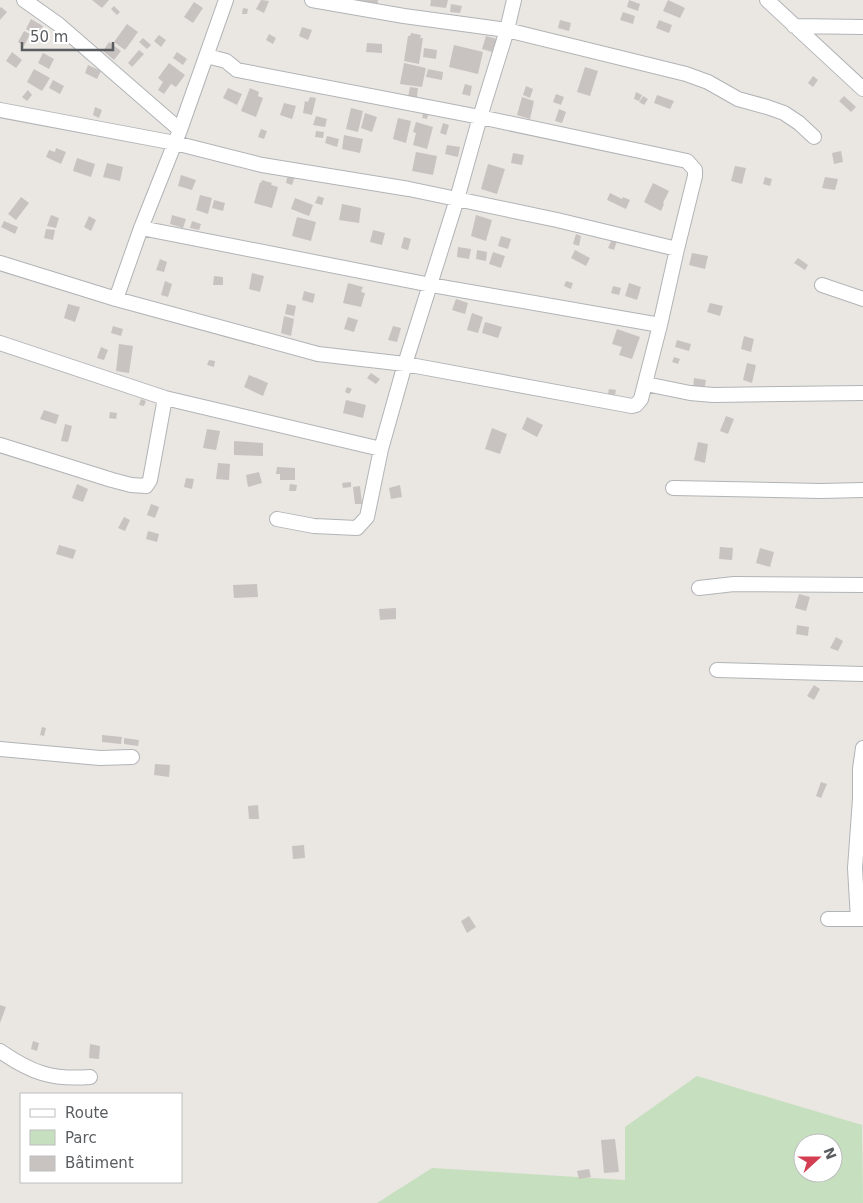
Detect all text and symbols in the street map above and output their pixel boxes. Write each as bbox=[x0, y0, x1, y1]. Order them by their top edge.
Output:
scale bar bbox=[22, 20, 114, 52]
text: 50 m bbox=[30, 28, 68, 46]
legend bbox=[20, 1093, 182, 1183]
text: Route bbox=[65, 1104, 109, 1122]
text: Parc bbox=[65, 1129, 97, 1147]
north arrow bbox=[793, 1133, 843, 1183]
text: N bbox=[821, 1145, 840, 1162]
text: Bâtiment bbox=[65, 1154, 134, 1172]

